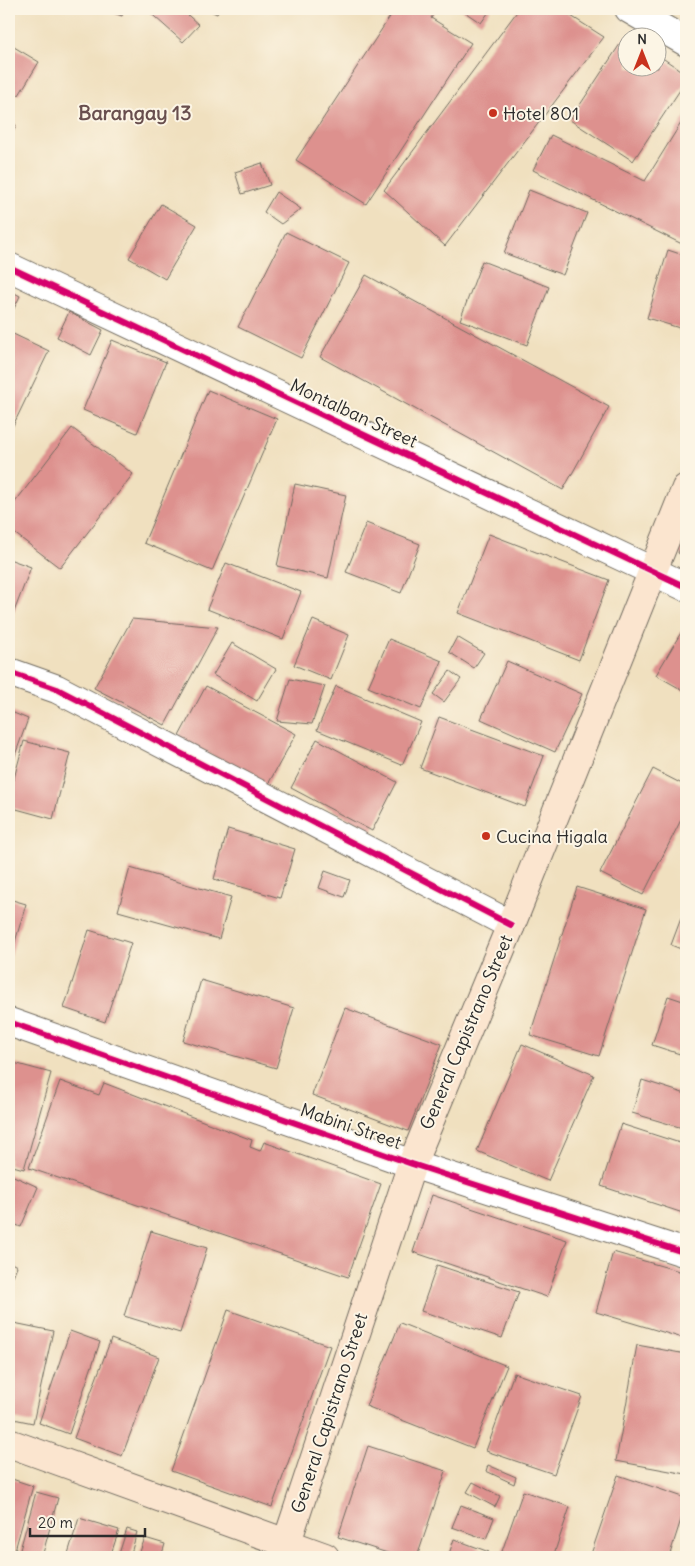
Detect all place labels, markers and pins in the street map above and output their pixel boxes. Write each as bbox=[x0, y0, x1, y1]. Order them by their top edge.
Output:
place label: Hotel 801 bbox=[503, 102, 579, 125]
marker: Hotel 801 bbox=[487, 107, 499, 119]
place label: Cucina Higala bbox=[496, 825, 608, 848]
marker: Cucina Higala bbox=[480, 830, 492, 842]

